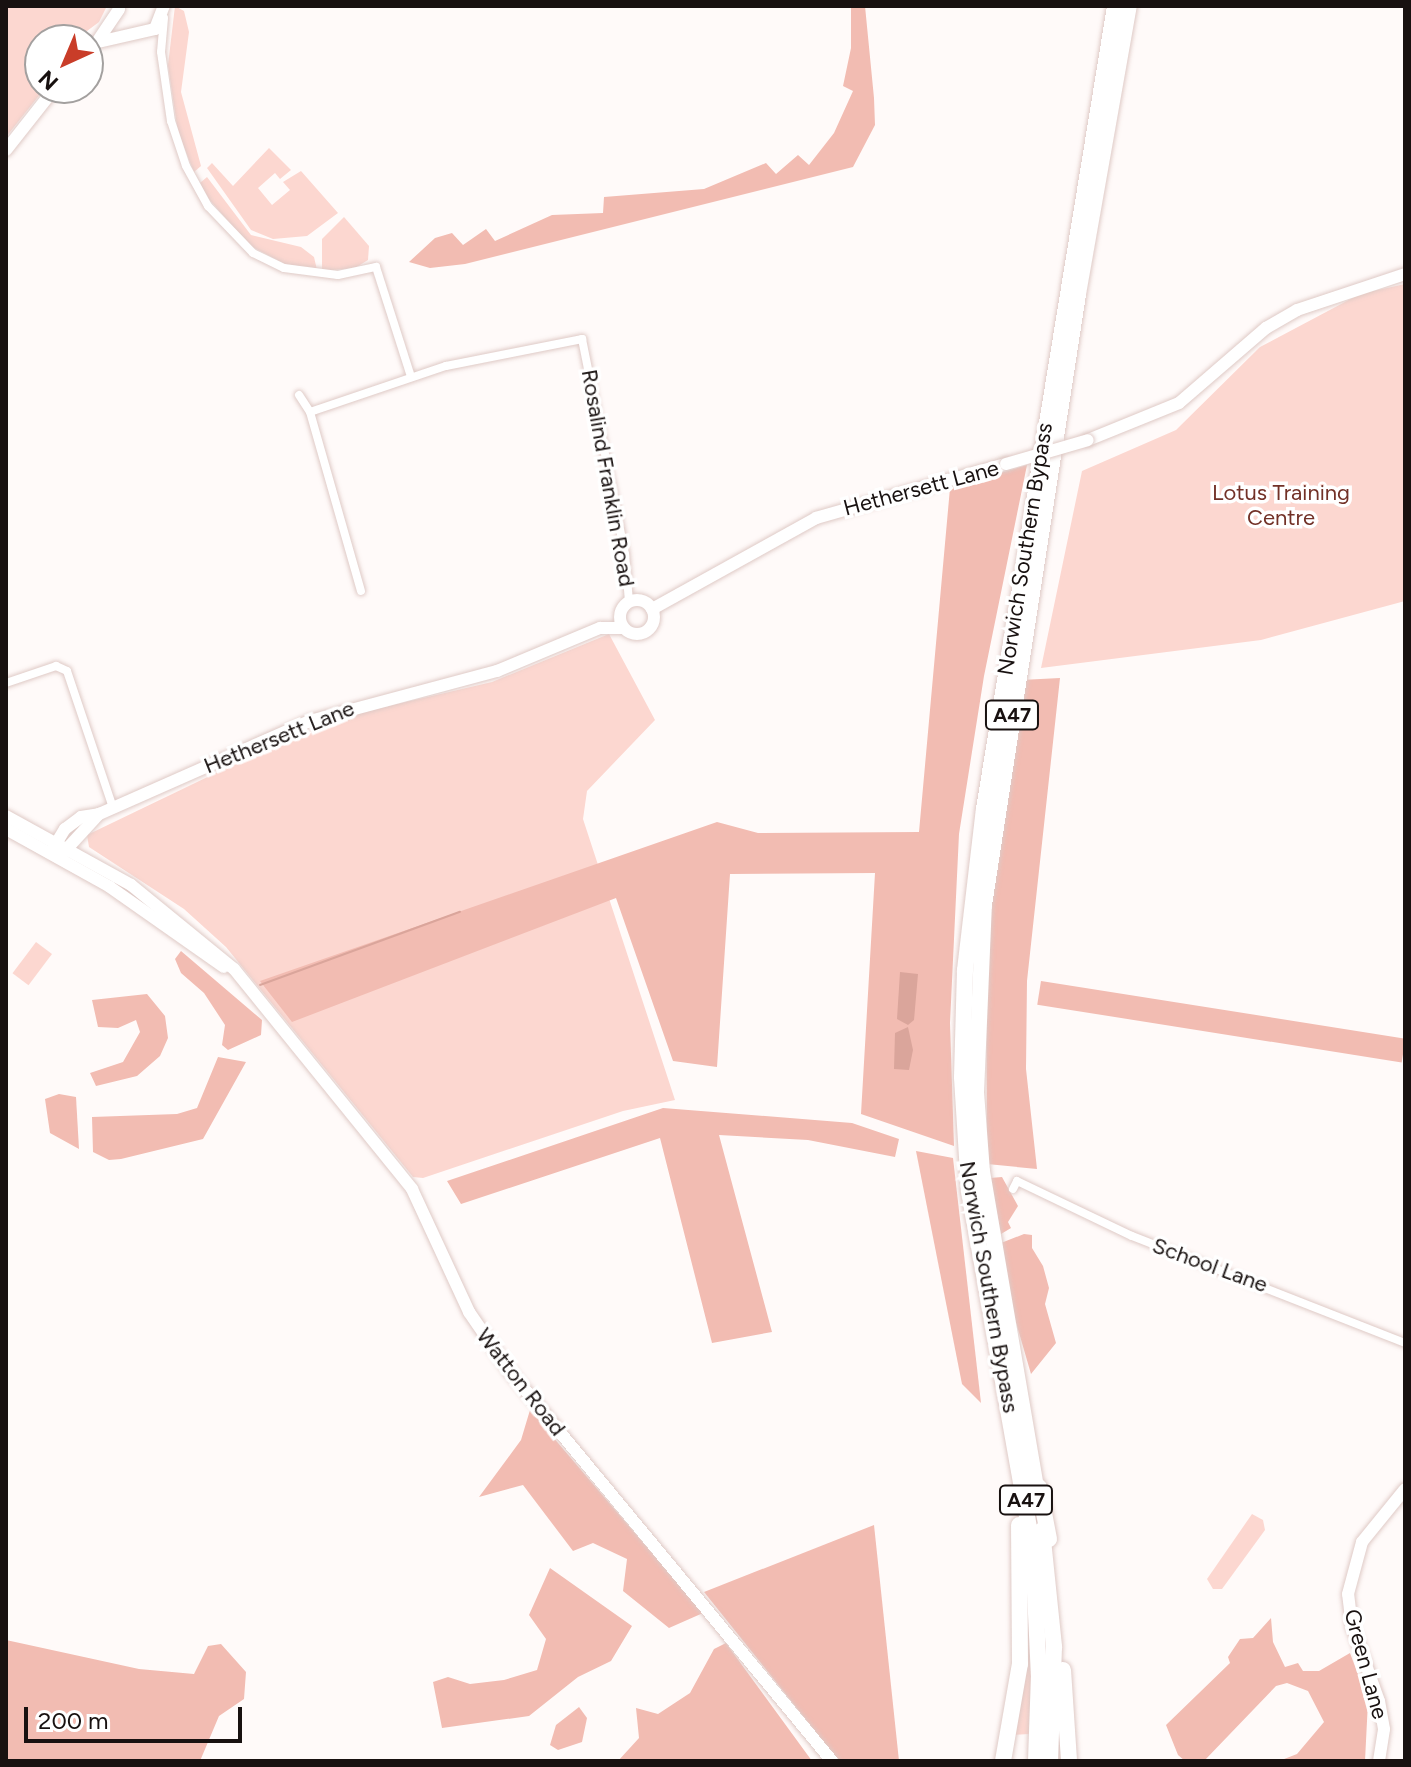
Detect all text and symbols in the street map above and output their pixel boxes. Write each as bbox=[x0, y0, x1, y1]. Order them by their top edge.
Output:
north arrow bbox=[24, 24, 104, 104]
text: N bbox=[33, 65, 64, 96]
street label: Rosalind Franklin Road bbox=[576, 367, 640, 589]
street label: Norwich Southern Bypass bbox=[992, 421, 1058, 677]
street label: Hethersett Lane bbox=[840, 455, 1002, 521]
park label: Lotus Training Centre bbox=[1212, 479, 1350, 530]
street label: Hethersett Lane bbox=[200, 695, 358, 779]
road number: A47 bbox=[984, 699, 1040, 731]
street label: Norwich Southern Bypass bbox=[954, 1159, 1024, 1415]
street label: School Lane bbox=[1149, 1232, 1271, 1298]
street label: Watton Road bbox=[471, 1323, 571, 1441]
road number: A47 bbox=[998, 1484, 1054, 1516]
street label: Green Lane bbox=[1339, 1606, 1393, 1722]
scale bar bbox=[28, 1691, 246, 1741]
text: 200 m bbox=[38, 1706, 109, 1735]

